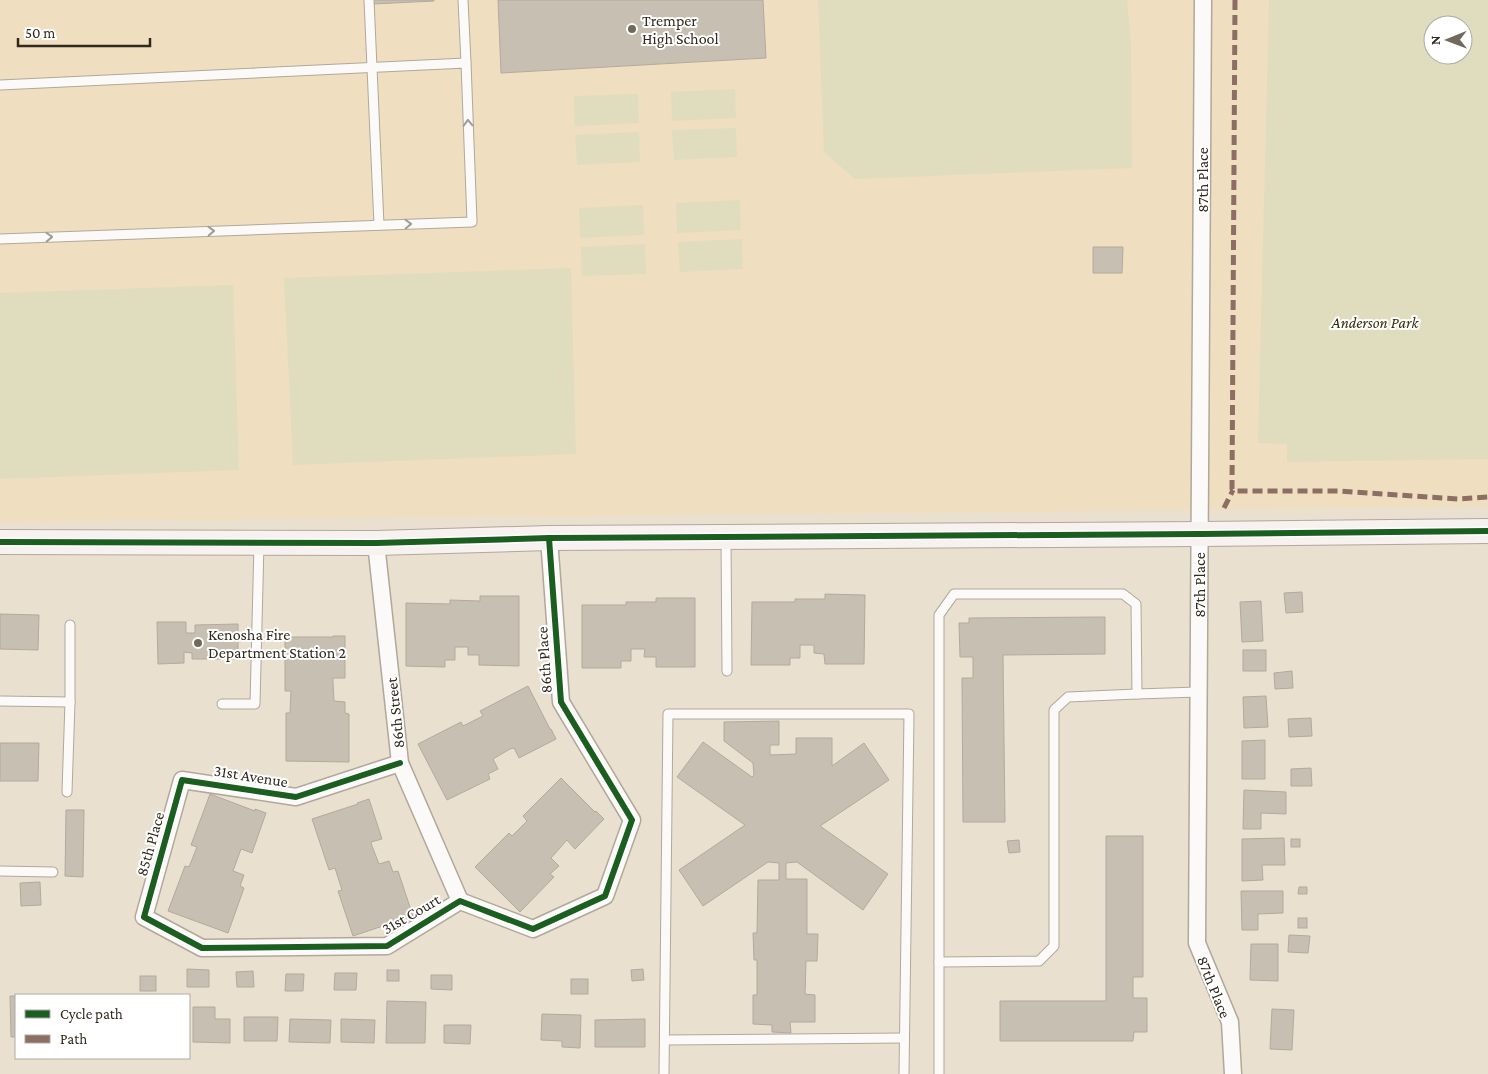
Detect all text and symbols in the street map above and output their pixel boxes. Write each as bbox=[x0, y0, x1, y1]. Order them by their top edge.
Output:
place label: Tremper High School bbox=[642, 12, 719, 48]
scale bar bbox=[18, 15, 150, 47]
north arrow bbox=[1423, 15, 1473, 65]
marker: Tremper High School bbox=[626, 23, 638, 35]
text: 50 m bbox=[25, 25, 55, 41]
text: N bbox=[1427, 35, 1443, 45]
one-way arrow bbox=[462, 118, 473, 126]
street label: 87th Place bbox=[1194, 147, 1211, 213]
one-way arrow bbox=[405, 219, 413, 229]
one-way arrow bbox=[207, 226, 215, 237]
one-way arrow bbox=[45, 232, 53, 243]
park label: Anderson Park bbox=[1331, 314, 1419, 331]
street label: 87th Place bbox=[1191, 552, 1208, 618]
place label: Kenosha Fire Department Station 2 bbox=[208, 626, 346, 662]
street label: 86th Place bbox=[533, 626, 555, 694]
marker: Kenosha Fire Department Station 2 bbox=[192, 637, 204, 649]
street label: 86th Street bbox=[383, 676, 407, 749]
street label: 31st Avenue bbox=[213, 762, 289, 790]
street label: 85th Place bbox=[133, 810, 167, 878]
street label: 31st Court bbox=[379, 890, 444, 937]
street label: 87th Place bbox=[1194, 954, 1234, 1020]
legend bbox=[15, 994, 190, 1059]
text: Cycle path bbox=[60, 1006, 123, 1023]
text: Path bbox=[60, 1031, 87, 1047]

